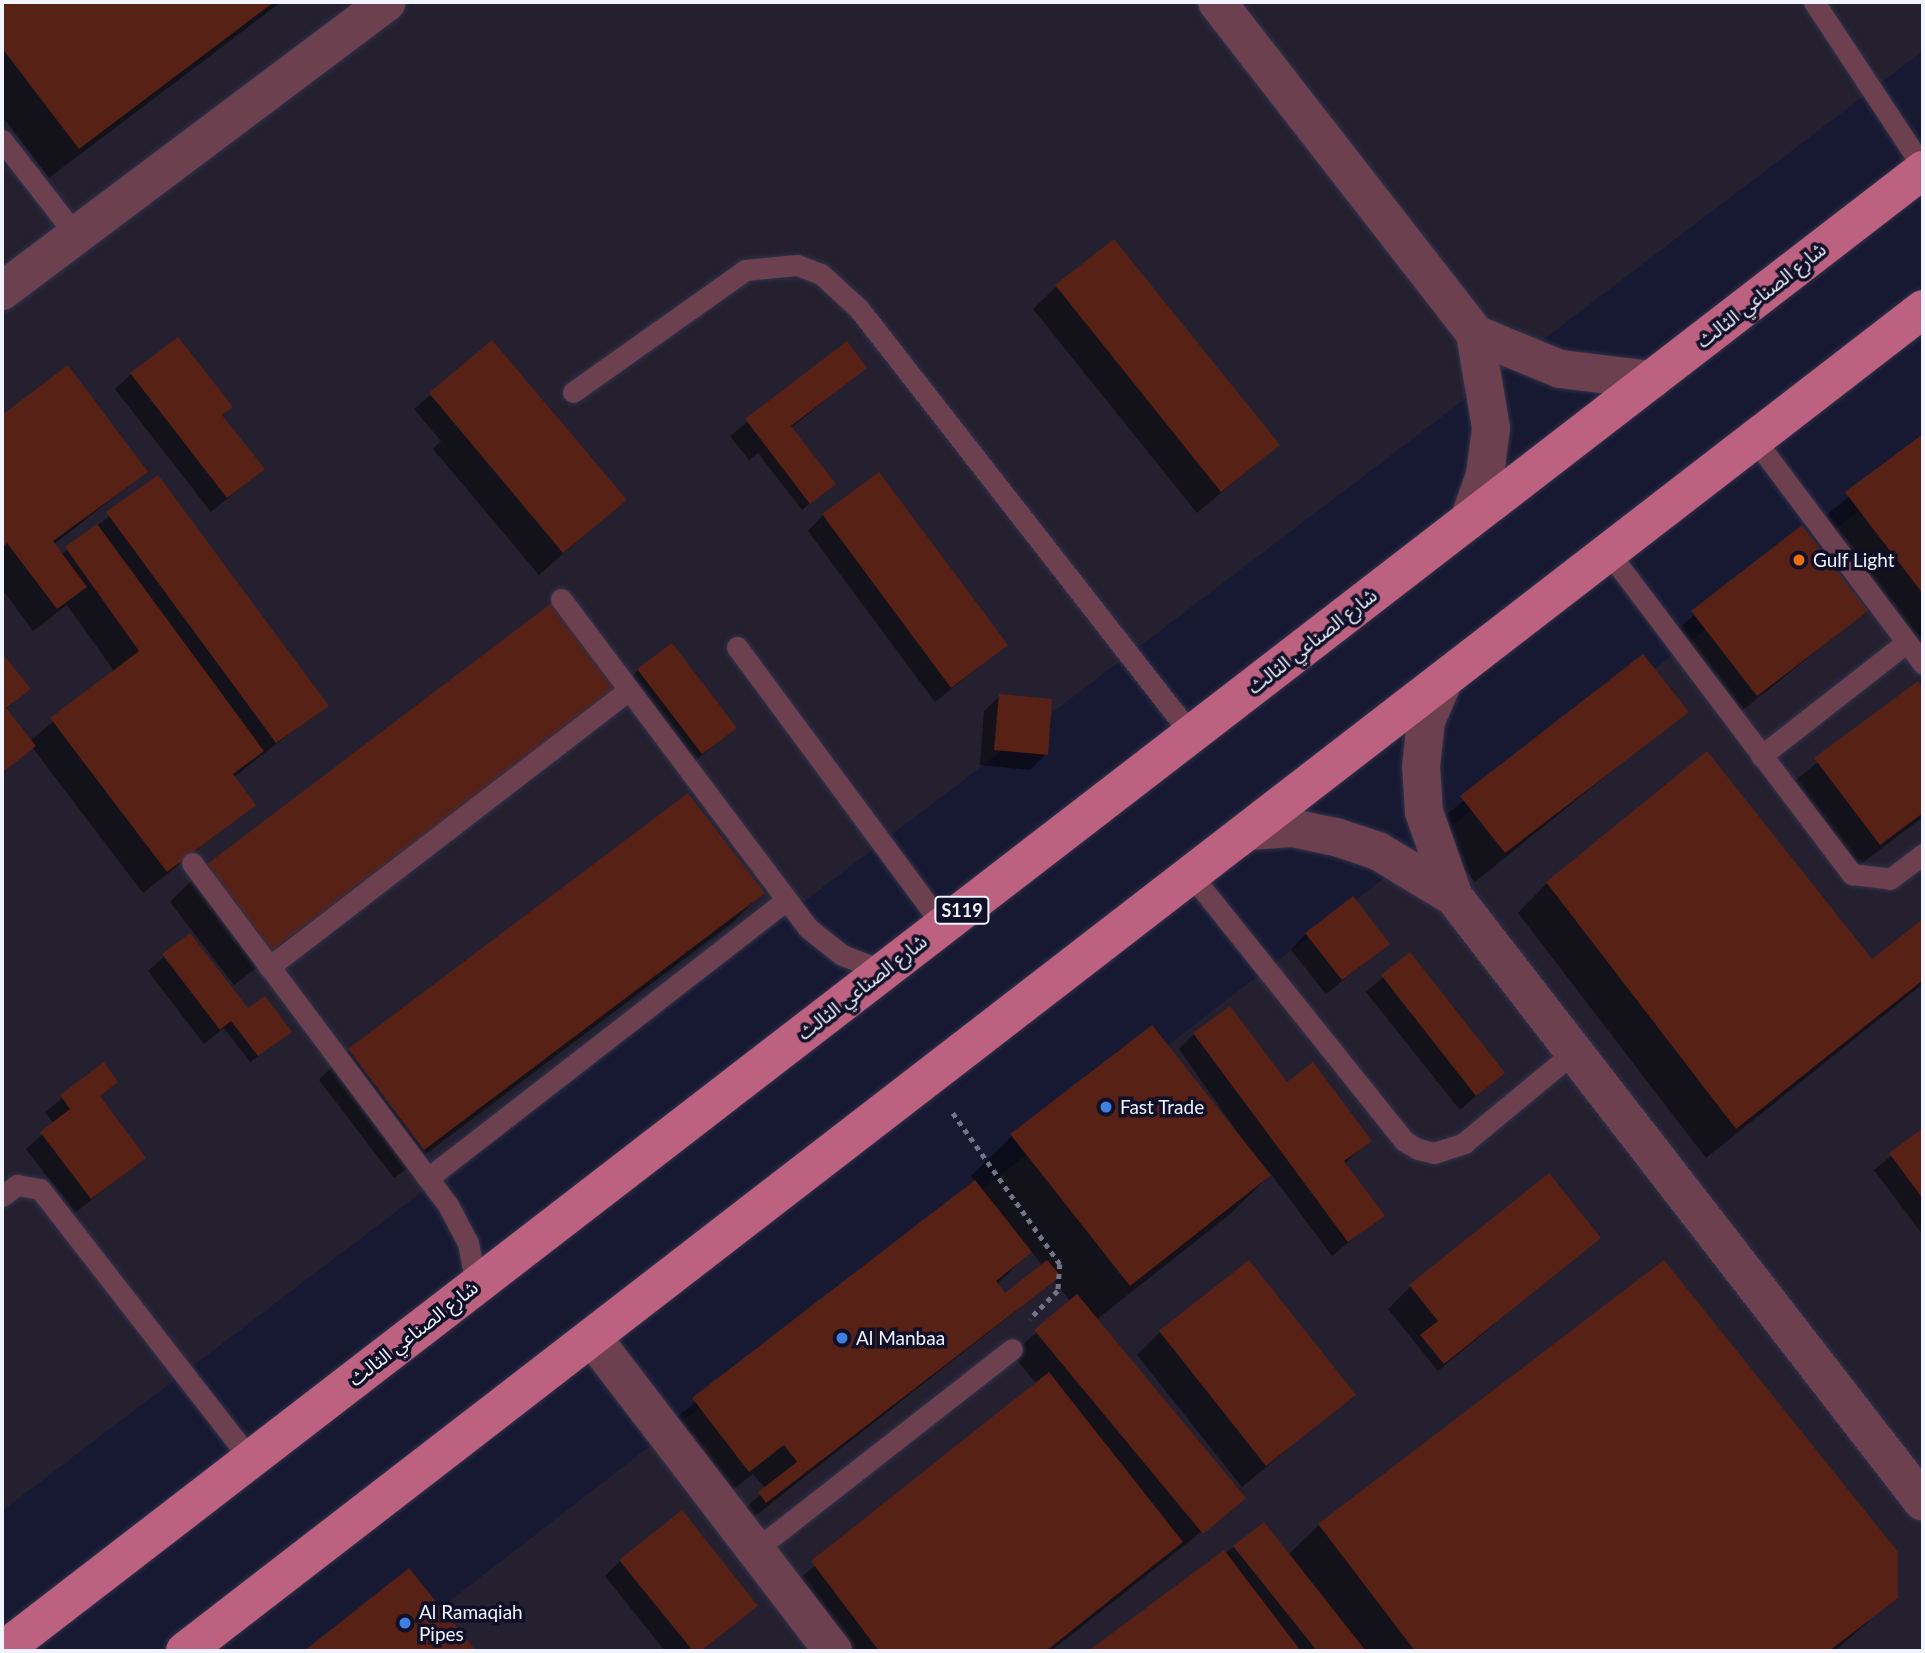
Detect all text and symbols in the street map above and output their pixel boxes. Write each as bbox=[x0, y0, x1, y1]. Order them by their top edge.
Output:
street label: شارع الصناعي الثالث bbox=[1692, 237, 1830, 353]
place label: Gulf Light bbox=[1813, 549, 1895, 571]
marker: Gulf Light bbox=[1791, 552, 1807, 568]
street label: شارع الصناعي الثالث bbox=[1243, 583, 1381, 699]
road number: S119 bbox=[934, 896, 990, 925]
street label: شارع الصناعي الثالث bbox=[793, 929, 931, 1045]
place label: Fast Trade bbox=[1120, 1096, 1205, 1118]
marker: Fast Trade bbox=[1098, 1099, 1114, 1115]
street label: شارع الصناعي الثالث bbox=[344, 1275, 482, 1391]
place label: Al Manbaa bbox=[856, 1327, 945, 1349]
marker: Al Manbaa bbox=[834, 1330, 850, 1346]
place label: Al Ramaqiah Pipes bbox=[419, 1601, 523, 1645]
marker: Al Ramaqiah Pipes bbox=[397, 1615, 413, 1631]

